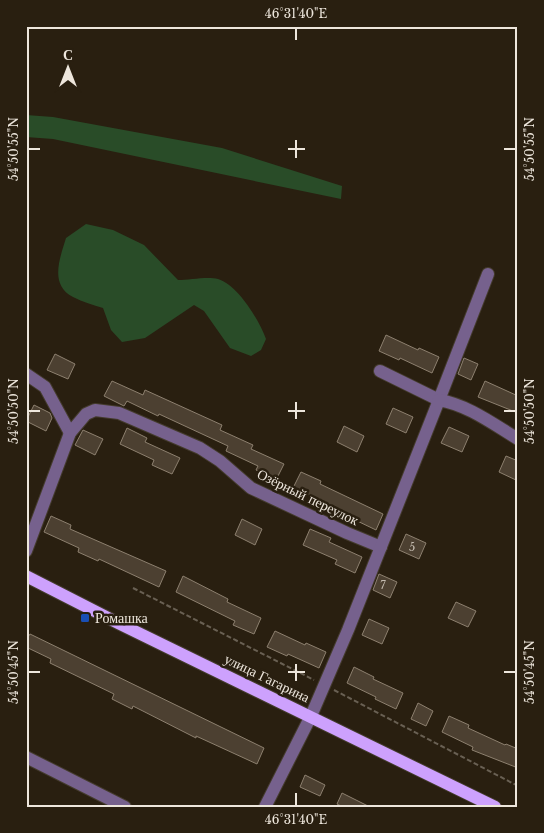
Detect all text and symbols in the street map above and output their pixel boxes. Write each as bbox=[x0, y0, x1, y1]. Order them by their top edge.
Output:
text: 46°31'40"E bbox=[265, 6, 328, 21]
north arrow bbox=[42, 42, 92, 92]
text: С bbox=[63, 46, 73, 64]
text: 54°50'55"N bbox=[6, 117, 21, 181]
text: 54°50'55"N bbox=[522, 117, 537, 181]
text: 54°50'50"N bbox=[6, 378, 21, 444]
text: 54°50'50"N bbox=[522, 378, 537, 444]
street label: Озёрный переулок bbox=[254, 465, 362, 530]
house number: 5 bbox=[409, 540, 415, 554]
house number: 7 bbox=[380, 578, 386, 592]
place label: Ромашка bbox=[95, 609, 149, 627]
marker: Ромашка bbox=[79, 612, 91, 624]
text: 54°50'45"N bbox=[6, 640, 21, 704]
text: 54°50'45"N bbox=[522, 640, 537, 704]
street label: улица Гагарина bbox=[221, 650, 313, 707]
text: 46°31'40"E bbox=[265, 812, 328, 827]

